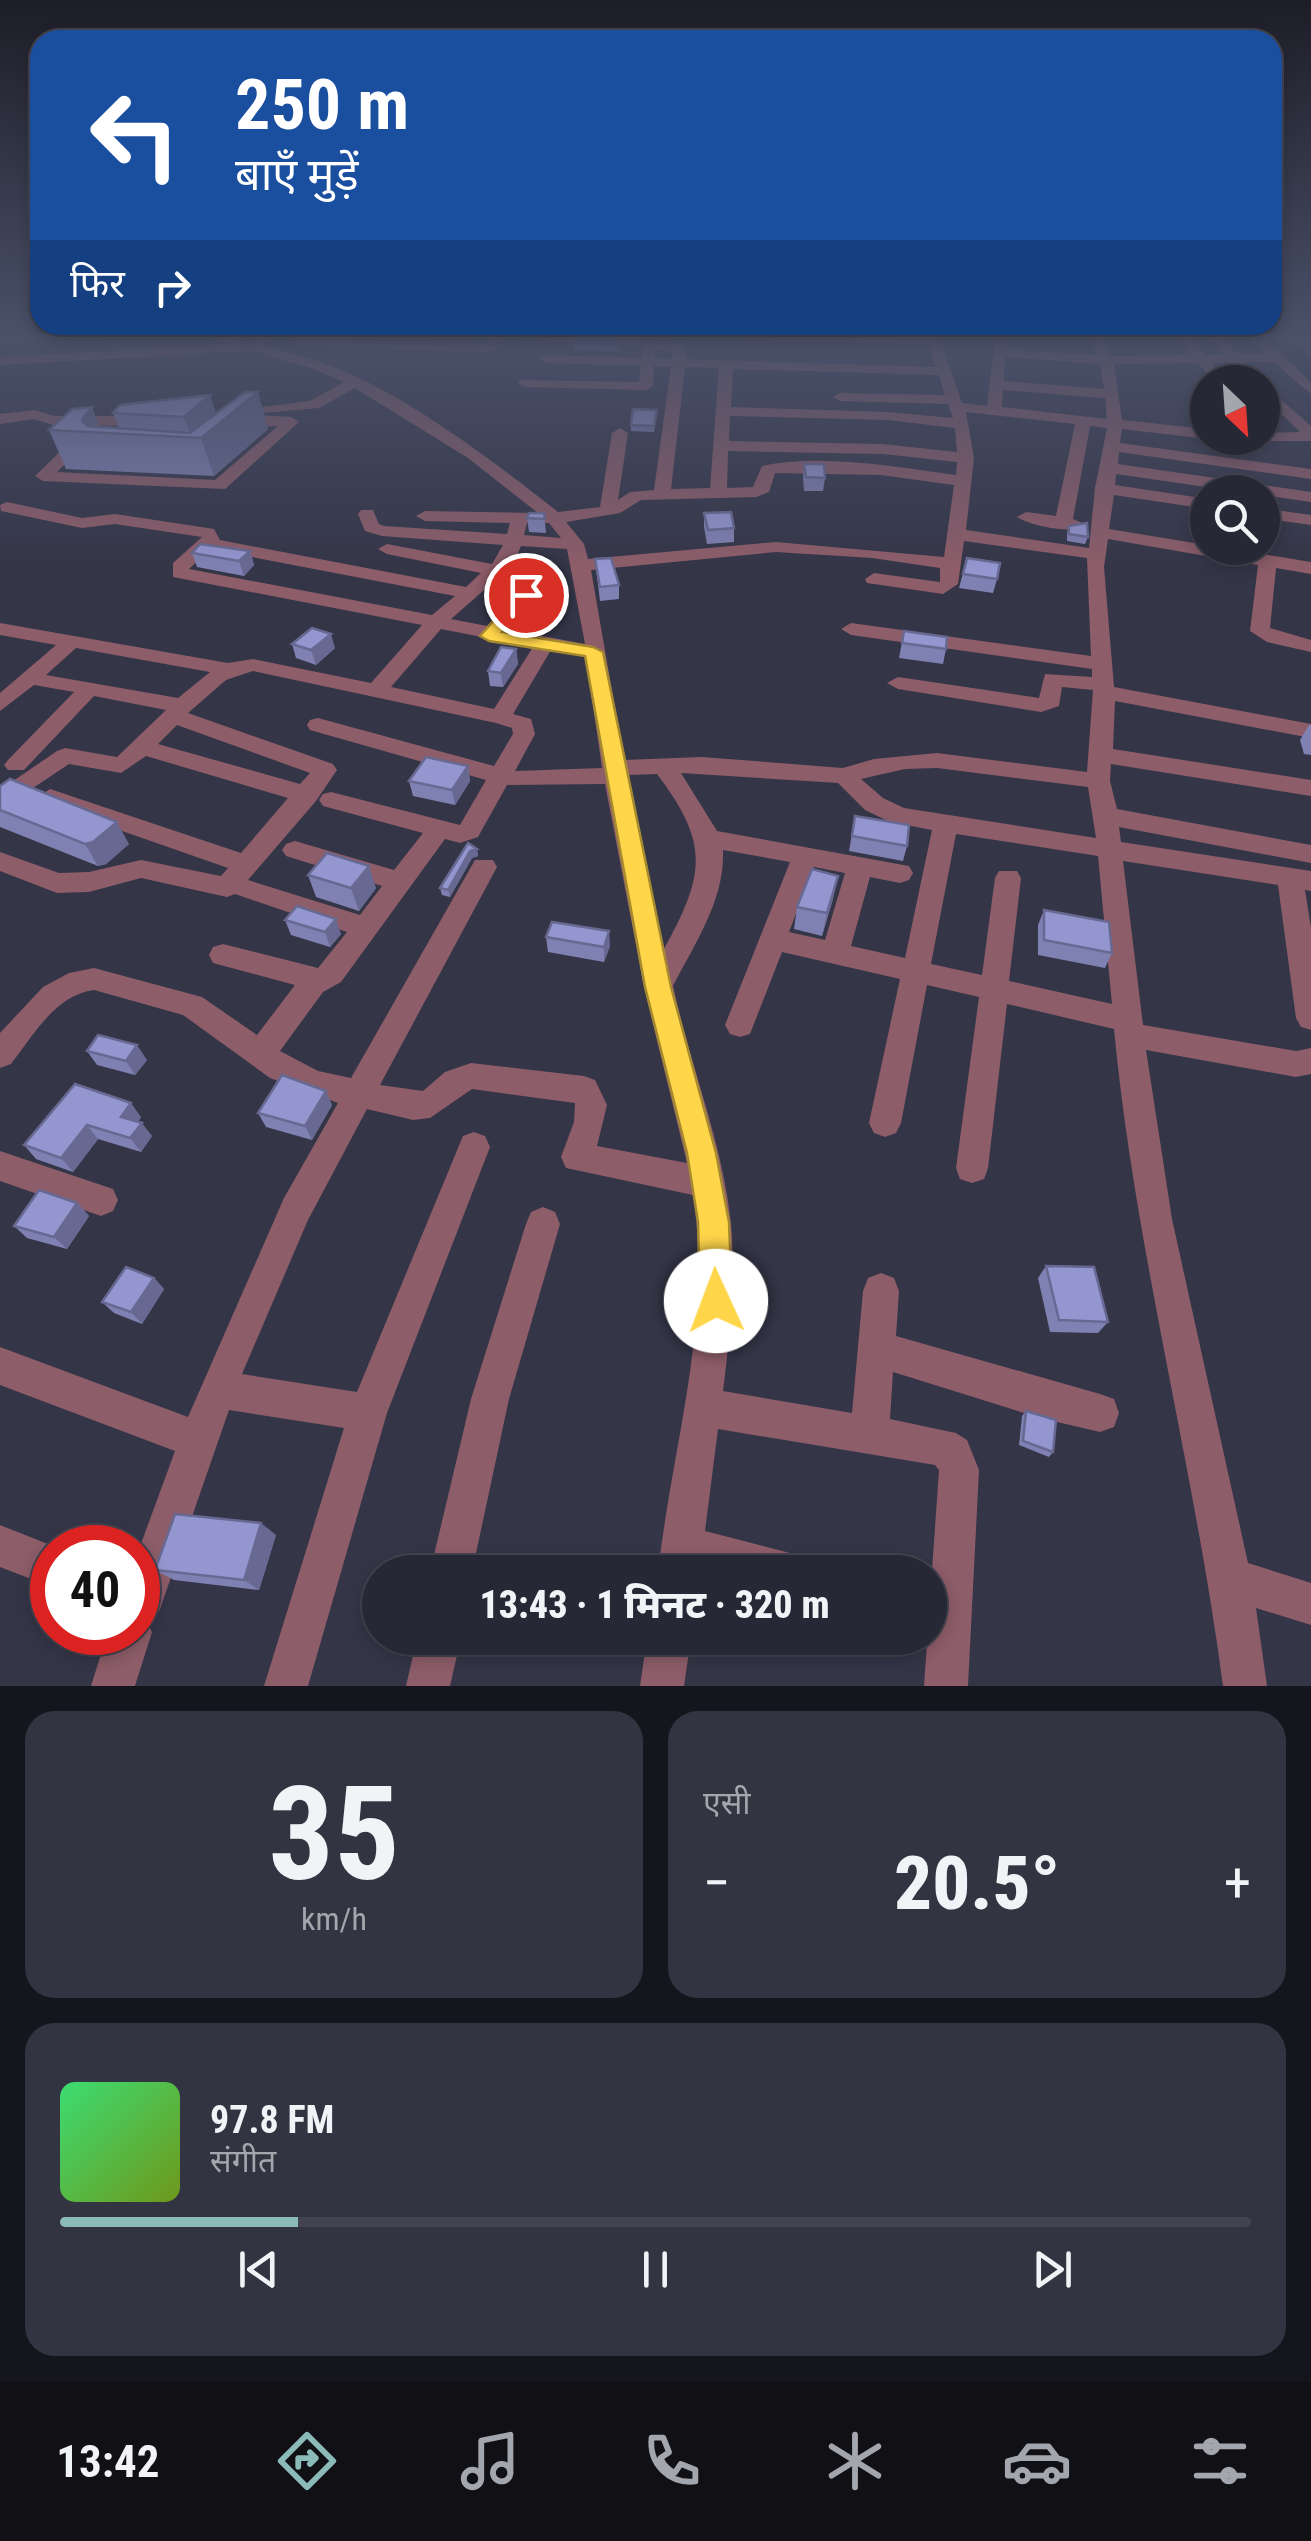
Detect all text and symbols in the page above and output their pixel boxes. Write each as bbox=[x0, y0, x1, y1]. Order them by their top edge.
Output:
text: 250 m bbox=[235, 64, 409, 146]
icon: left bbox=[70, 70, 200, 200]
text: बाएँ मुड़ें bbox=[235, 148, 359, 201]
icon: right bbox=[145, 260, 200, 315]
text: फिर bbox=[70, 262, 125, 306]
north arrow bbox=[1190, 365, 1280, 455]
map controls bbox=[1190, 365, 1280, 565]
button: search bbox=[1190, 475, 1280, 565]
pin bbox=[484, 553, 569, 638]
icon: arrive bbox=[499, 568, 554, 623]
position arrow bbox=[664, 1249, 768, 1353]
speed limit sign: 40 bbox=[30, 1525, 160, 1655]
text: 13:43 · 1 मिनट · 320 m bbox=[479, 1583, 830, 1627]
text: 35 bbox=[268, 1758, 400, 1911]
text: एसी bbox=[703, 1784, 751, 1822]
text: 20.5° bbox=[894, 1839, 1060, 1927]
text: − bbox=[703, 1851, 731, 1915]
text: + bbox=[1224, 1851, 1251, 1915]
text: km/h bbox=[301, 1900, 367, 1938]
text: 97.8 FM bbox=[210, 2098, 334, 2142]
text: संगीत bbox=[210, 2142, 276, 2180]
icon: previous bbox=[231, 2242, 286, 2297]
icon: pause bbox=[628, 2242, 683, 2297]
icon: next bbox=[1025, 2242, 1080, 2297]
icon: directions bbox=[272, 2426, 342, 2496]
icon: music bbox=[455, 2426, 525, 2496]
icon: phone bbox=[637, 2426, 707, 2496]
icon: climate bbox=[820, 2426, 890, 2496]
icon: car bbox=[1002, 2426, 1072, 2496]
icon: filters bbox=[1185, 2426, 1255, 2496]
text: 13:42 bbox=[56, 2435, 160, 2488]

